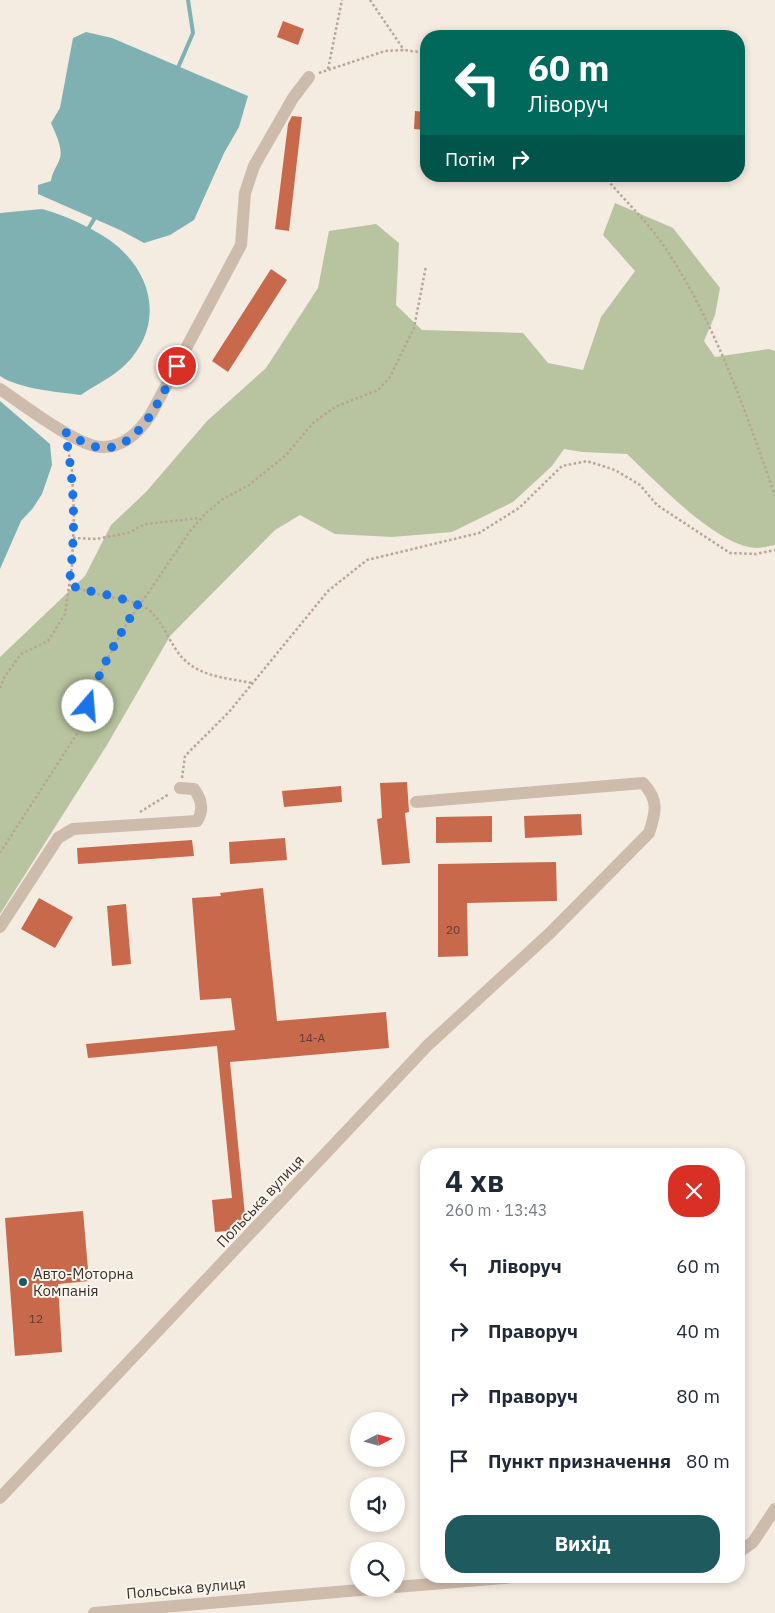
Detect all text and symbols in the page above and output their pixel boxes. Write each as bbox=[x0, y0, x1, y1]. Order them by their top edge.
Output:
text: 60 m bbox=[528, 45, 610, 91]
icon: left bbox=[445, 50, 510, 115]
text: Ліворуч bbox=[528, 89, 609, 118]
icon: right bbox=[506, 145, 534, 173]
text: Потім bbox=[445, 147, 496, 171]
pin bbox=[156, 345, 198, 387]
icon: arrive bbox=[163, 352, 191, 380]
position arrow bbox=[61, 679, 113, 731]
house number: 20 bbox=[446, 922, 460, 937]
house number: 14-А bbox=[299, 1030, 326, 1045]
street label: Польська вулиця bbox=[212, 1151, 308, 1251]
text: 4 хв bbox=[445, 1161, 504, 1200]
button: close bbox=[668, 1165, 720, 1217]
text: 260 m · 13:43 bbox=[445, 1200, 547, 1220]
icon: left bbox=[445, 1252, 473, 1280]
text: Ліворуч bbox=[488, 1254, 562, 1278]
text: 60 m bbox=[676, 1254, 720, 1278]
place label: Авто-Моторна Компанія bbox=[33, 1264, 133, 1300]
marker: Авто-Моторна Компанія bbox=[17, 1276, 29, 1288]
house number: 12 bbox=[29, 1311, 43, 1326]
icon: right bbox=[445, 1317, 473, 1345]
text: Праворуч bbox=[488, 1319, 578, 1343]
text: 40 m bbox=[676, 1319, 720, 1343]
icon: right bbox=[445, 1382, 473, 1410]
text: Праворуч bbox=[488, 1384, 578, 1408]
text: 80 m bbox=[676, 1384, 720, 1408]
north arrow bbox=[350, 1412, 405, 1468]
map controls bbox=[350, 1412, 405, 1597]
icon: arrive bbox=[445, 1447, 473, 1475]
text: Пункт призначення bbox=[488, 1449, 671, 1473]
text: 80 m bbox=[686, 1449, 730, 1473]
button: sound bbox=[350, 1477, 405, 1532]
button: Вихід bbox=[445, 1515, 720, 1573]
button: search bbox=[350, 1542, 405, 1597]
street label: Польська вулиця bbox=[125, 1573, 247, 1603]

